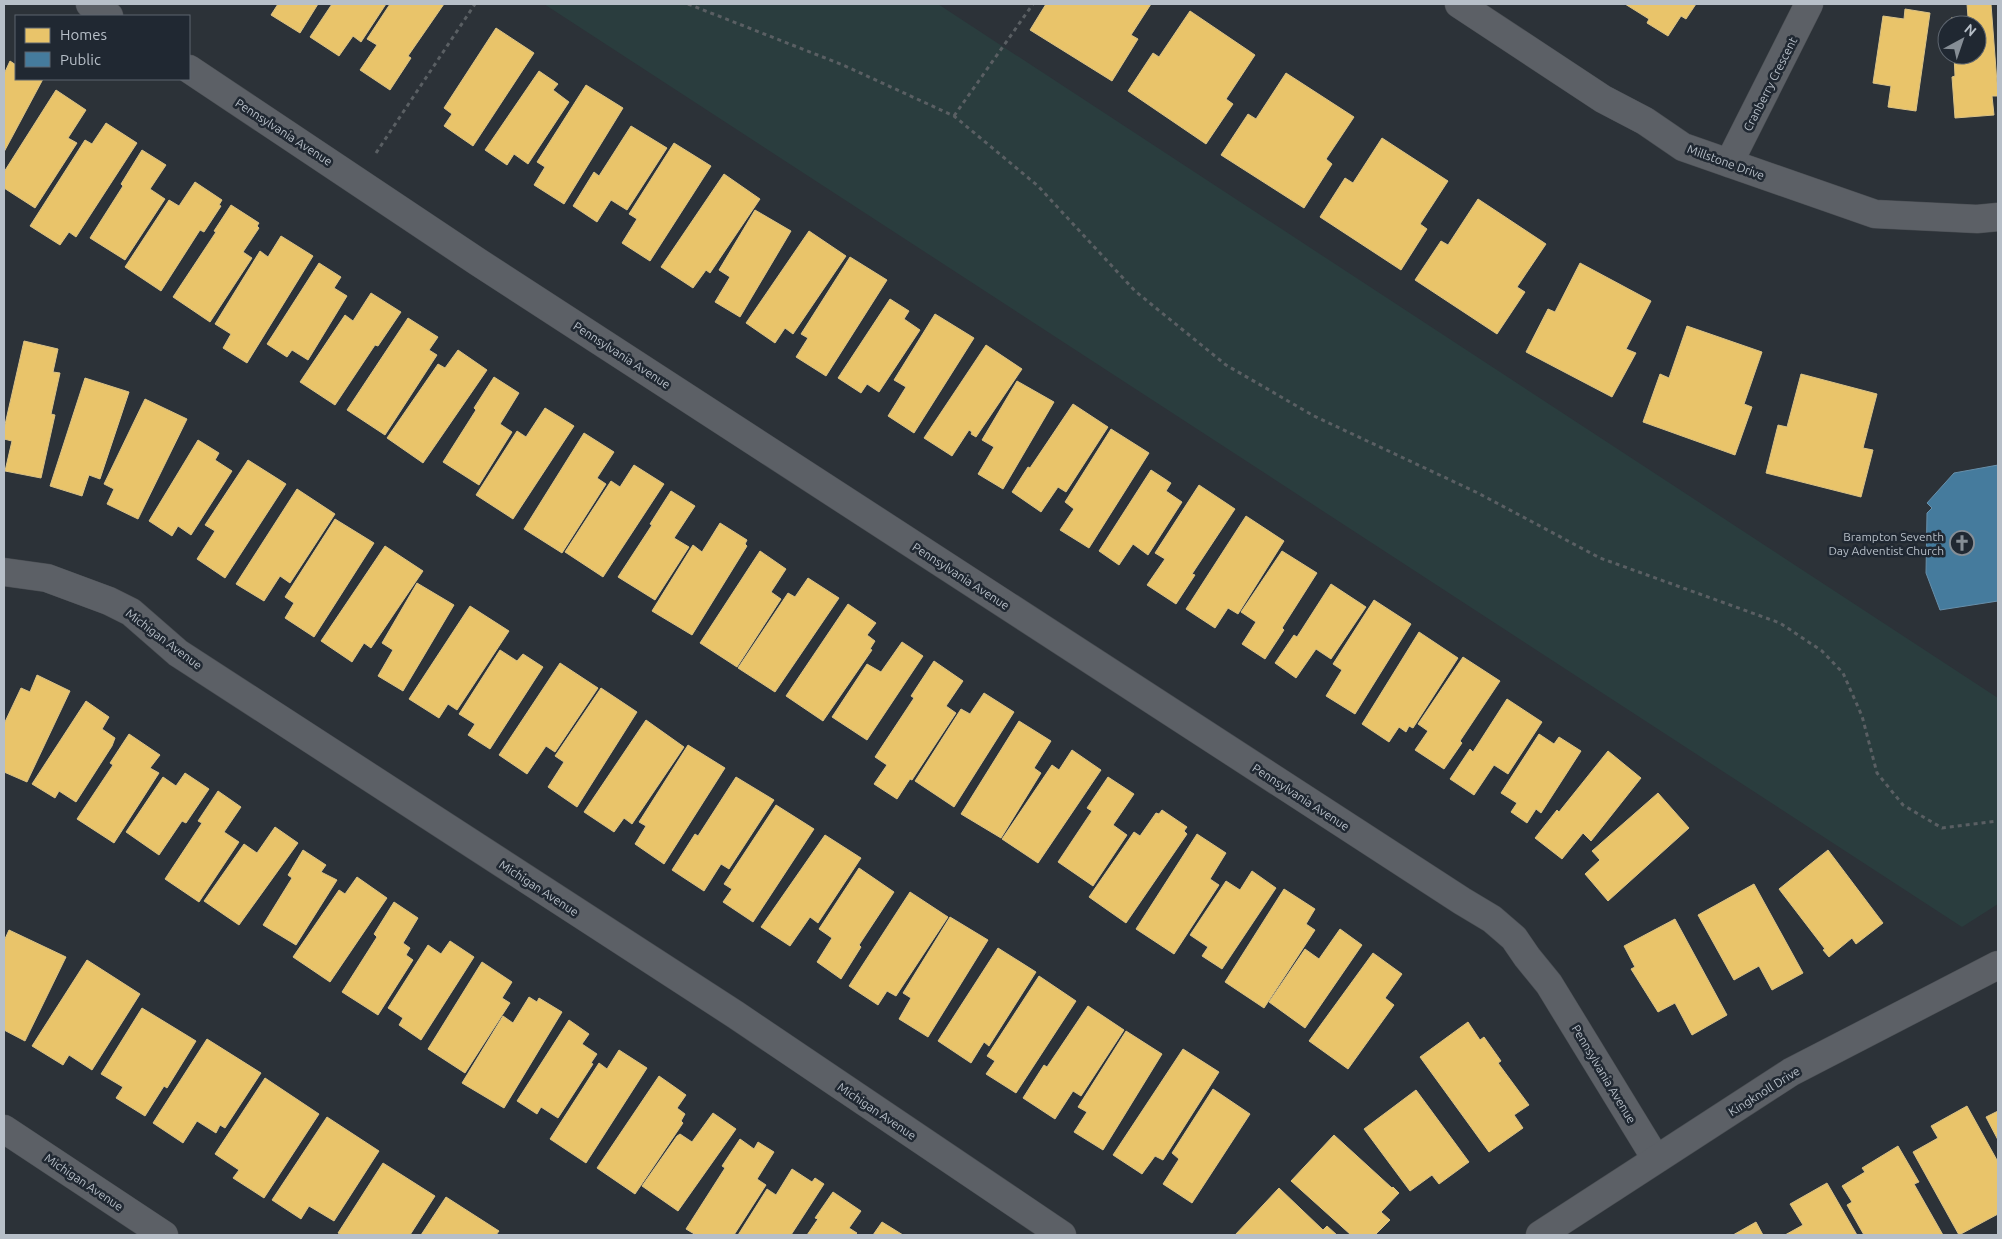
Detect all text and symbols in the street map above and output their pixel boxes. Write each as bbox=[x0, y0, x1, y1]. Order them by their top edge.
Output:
legend bbox=[15, 15, 190, 80]
north arrow bbox=[1937, 15, 1987, 65]
text: N bbox=[1961, 21, 1980, 40]
text: Homes bbox=[60, 26, 107, 43]
street label: Cranberry Crescent bbox=[1741, 35, 1800, 133]
text: Public bbox=[60, 51, 101, 68]
street label: Pennsylvania Avenue bbox=[233, 96, 335, 168]
street label: Millstone Drive bbox=[1686, 142, 1766, 182]
street label: Pennsylvania Avenue bbox=[571, 319, 673, 391]
place label: Brampton Seventh Day Adventist Church bbox=[1828, 530, 1944, 557]
church icon: Brampton Seventh Day Adventist Church bbox=[1949, 530, 1975, 556]
street label: Pennsylvania Avenue bbox=[910, 540, 1012, 612]
street label: Michigan Avenue bbox=[123, 606, 205, 672]
street label: Pennsylvania Avenue bbox=[1250, 761, 1352, 833]
street label: Michigan Avenue bbox=[497, 858, 581, 918]
street label: Pennsylvania Avenue bbox=[1569, 1022, 1639, 1126]
street label: Kingknoll Drive bbox=[1726, 1064, 1802, 1118]
street label: Michigan Avenue bbox=[835, 1080, 919, 1142]
street label: Michigan Avenue bbox=[42, 1151, 126, 1213]

